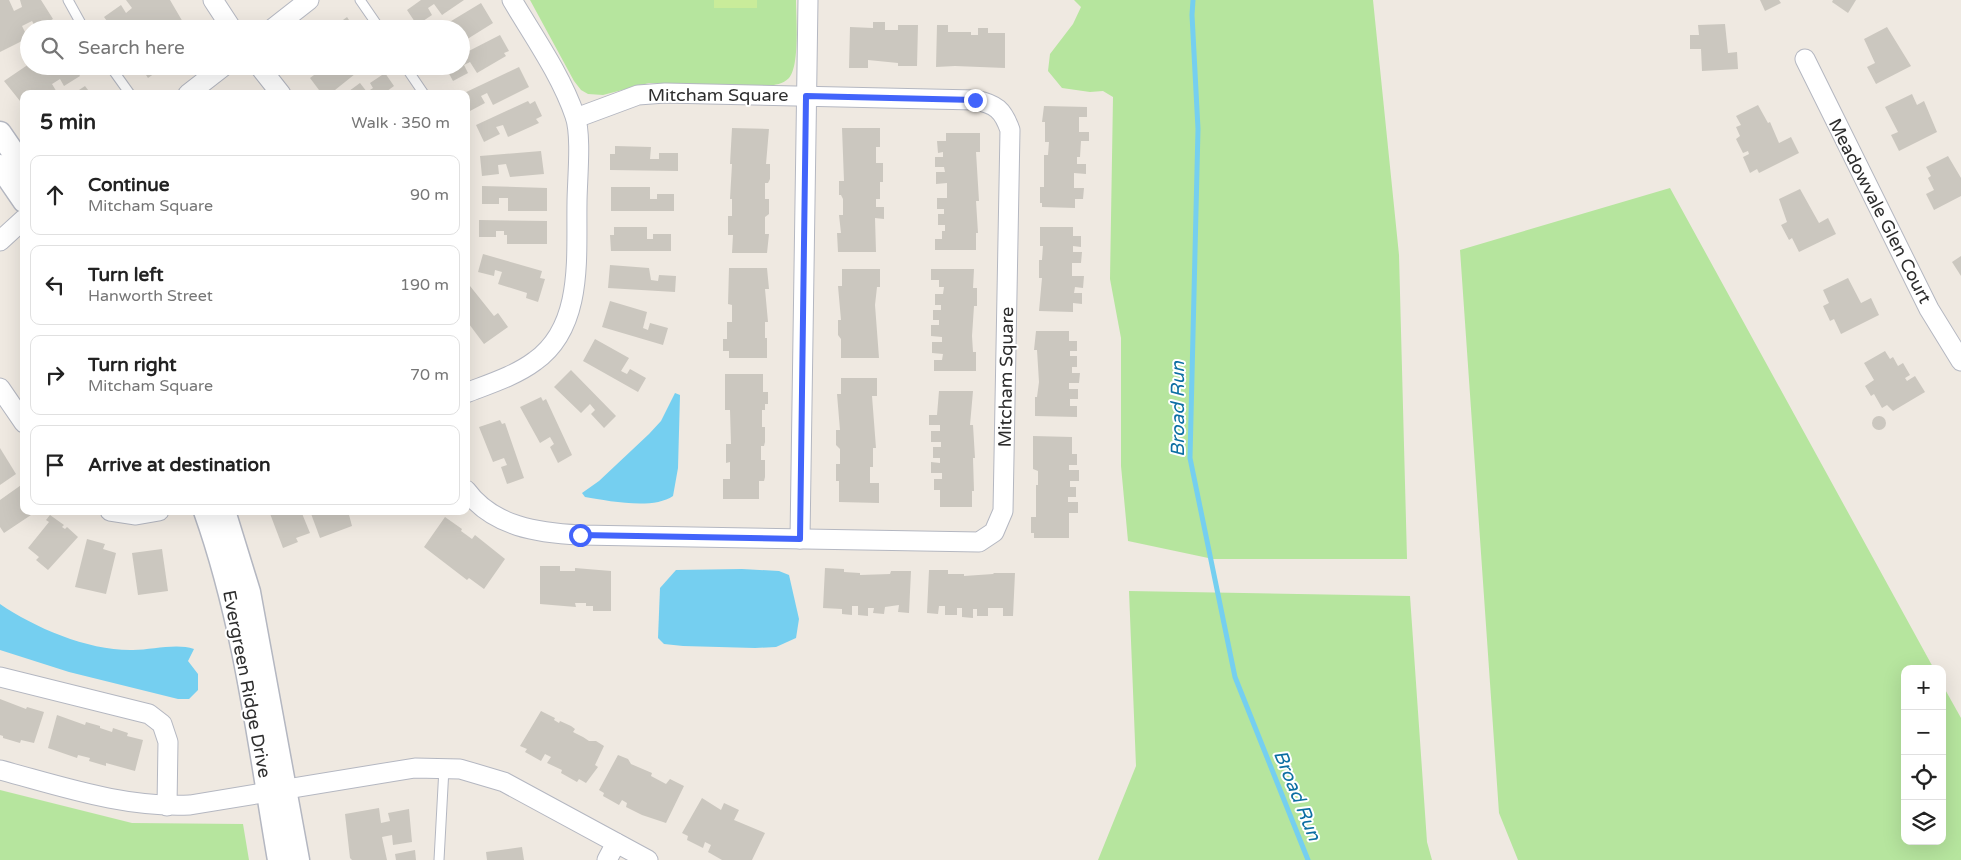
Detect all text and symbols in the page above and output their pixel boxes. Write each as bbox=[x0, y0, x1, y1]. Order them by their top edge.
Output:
search box bbox=[20, 20, 470, 75]
icon: search bbox=[38, 34, 66, 62]
text: Search here bbox=[78, 37, 185, 59]
street label: Mitcham Square bbox=[648, 84, 788, 106]
route end bbox=[964, 89, 987, 112]
text: 5 min bbox=[40, 110, 96, 135]
text: Walk · 350 m bbox=[351, 113, 450, 133]
street label: Meadowvale Glen Court bbox=[1824, 115, 1936, 307]
text: Continue bbox=[88, 174, 170, 196]
icon: ahead bbox=[41, 181, 69, 209]
text: 90 m bbox=[410, 185, 449, 205]
text: Mitcham Square bbox=[88, 196, 213, 216]
text: Turn left bbox=[88, 264, 164, 286]
icon: left bbox=[41, 271, 69, 299]
text: 190 m bbox=[400, 275, 449, 295]
text: Hanworth Street bbox=[88, 286, 213, 306]
street label: Mitcham Square bbox=[994, 306, 1018, 448]
text: Turn right bbox=[88, 354, 176, 376]
icon: right bbox=[41, 361, 69, 389]
water label: Broad Run bbox=[1167, 361, 1189, 457]
text: 70 m bbox=[410, 365, 449, 385]
text: Mitcham Square bbox=[88, 376, 213, 396]
icon: arrive bbox=[41, 451, 69, 479]
text: Arrive at destination bbox=[88, 454, 271, 476]
route start bbox=[569, 524, 592, 547]
street label: Evergreen Ridge Drive bbox=[218, 588, 276, 780]
map controls bbox=[1901, 665, 1946, 845]
button: + bbox=[1901, 665, 1946, 710]
button: − bbox=[1901, 710, 1946, 755]
water label: Broad Run bbox=[1269, 747, 1325, 844]
button: locate bbox=[1901, 755, 1946, 800]
button: layers bbox=[1901, 800, 1946, 845]

